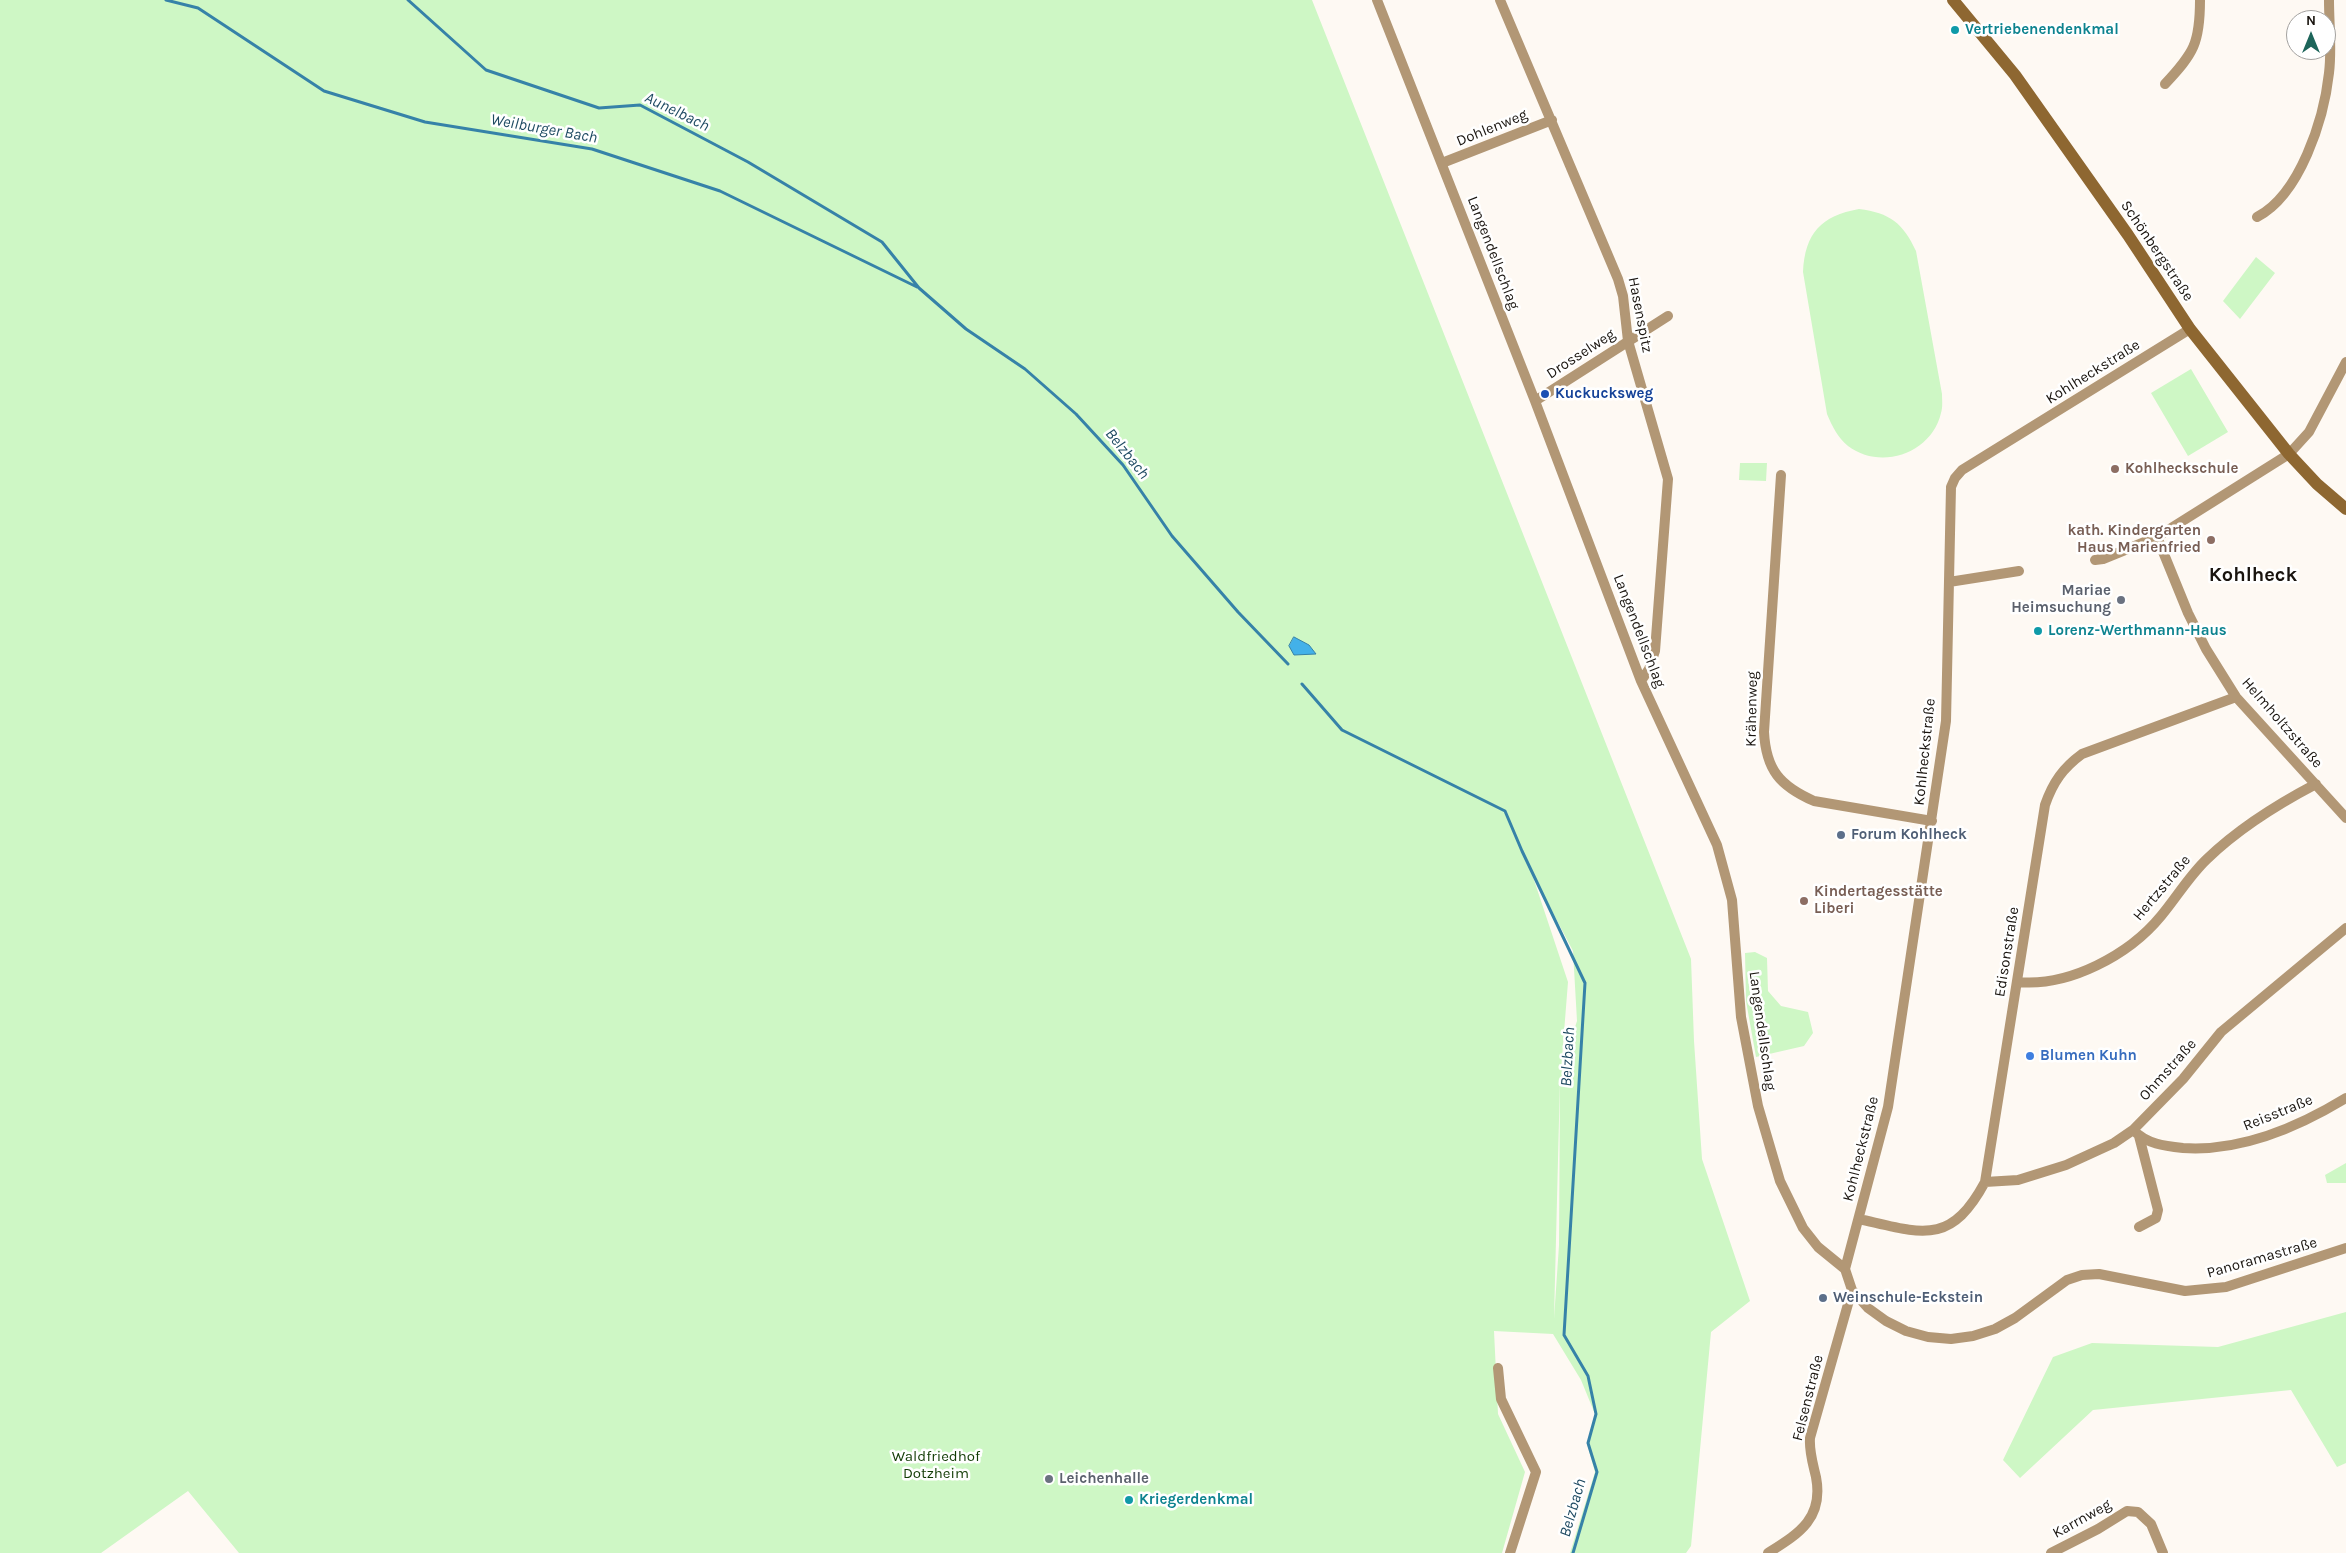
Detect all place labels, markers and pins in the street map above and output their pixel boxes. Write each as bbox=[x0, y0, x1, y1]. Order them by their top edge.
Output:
place label: Vertriebenendenkmal bbox=[1965, 21, 2119, 39]
marker: Vertriebenendenkmal bbox=[1949, 24, 1961, 36]
place label: Kuckucksweg bbox=[1555, 385, 1653, 403]
marker: Kuckucksweg bbox=[1539, 388, 1551, 400]
place label: Kohlheckschule bbox=[2125, 460, 2238, 478]
marker: Kohlheckschule bbox=[2109, 463, 2121, 475]
place label: kath. Kindergarten Haus Marienfried bbox=[2067, 522, 2201, 557]
marker: kath. Kindergarten Haus Marienfried bbox=[2205, 534, 2217, 546]
place label: Mariae Heimsuchung bbox=[2011, 582, 2111, 617]
marker: Mariae Heimsuchung bbox=[2115, 594, 2127, 606]
place label: Lorenz-Werthmann-Haus bbox=[2048, 622, 2227, 640]
marker: Lorenz-Werthmann-Haus bbox=[2032, 625, 2044, 637]
place label: Forum Kohlheck bbox=[1851, 826, 1967, 844]
marker: Forum Kohlheck bbox=[1835, 829, 1847, 841]
place label: Kindertagesstätte Liberi bbox=[1814, 883, 1943, 918]
marker: Kindertagesstätte Liberi bbox=[1798, 895, 1810, 907]
place label: Blumen Kuhn bbox=[2040, 1047, 2137, 1065]
marker: Blumen Kuhn bbox=[2024, 1050, 2036, 1062]
place label: Weinschule-Eckstein bbox=[1833, 1289, 1983, 1307]
marker: Weinschule-Eckstein bbox=[1817, 1292, 1829, 1304]
place label: Leichenhalle bbox=[1059, 1470, 1149, 1488]
marker: Leichenhalle bbox=[1043, 1473, 1055, 1485]
place label: Kriegerdenkmal bbox=[1139, 1491, 1253, 1509]
marker: Kriegerdenkmal bbox=[1123, 1494, 1135, 1506]

